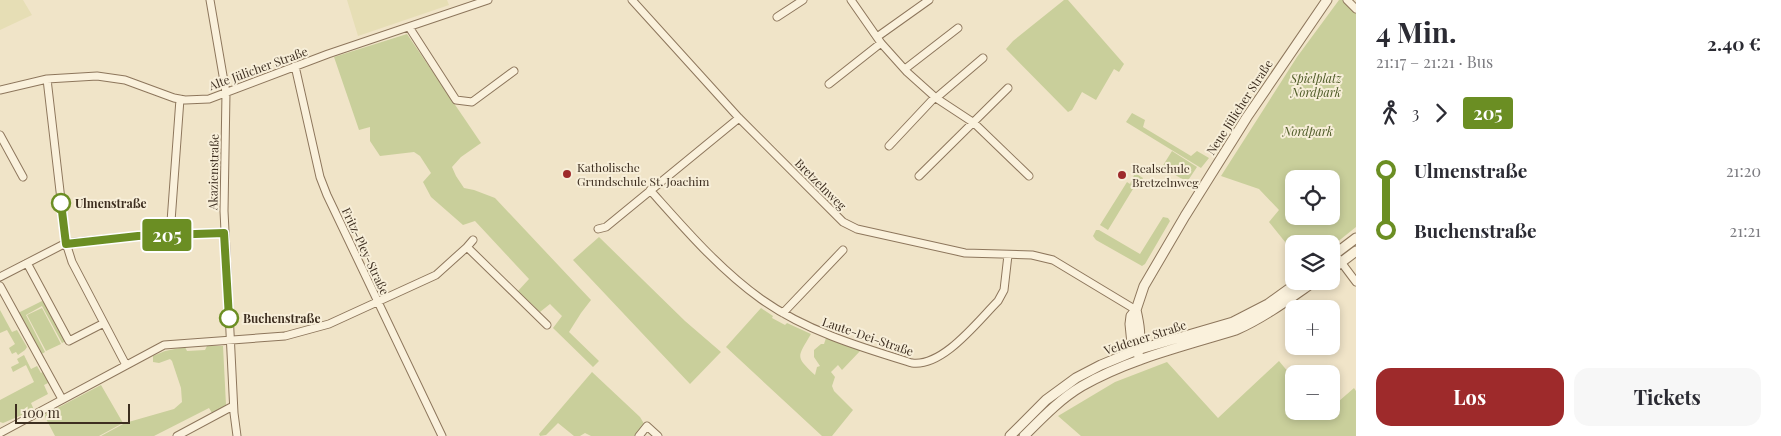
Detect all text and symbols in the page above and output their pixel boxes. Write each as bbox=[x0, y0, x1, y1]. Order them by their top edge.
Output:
text: 4 Min. bbox=[1376, 13, 1457, 50]
text: 2.40 € bbox=[1707, 30, 1761, 56]
street label: Alte Jülicher Straße bbox=[205, 43, 310, 94]
text: 21:17 – 21:21 · Bus bbox=[1376, 51, 1493, 72]
street label: Neue Jülicher Straße bbox=[1202, 56, 1276, 158]
park label: Spielplatz Nordpark bbox=[1290, 70, 1342, 100]
icon: walk bbox=[1376, 99, 1404, 127]
icon: forward bbox=[1427, 99, 1455, 127]
text: 205 bbox=[1473, 101, 1503, 125]
text: 3 bbox=[1412, 102, 1419, 123]
park label: Nordpark bbox=[1282, 123, 1333, 139]
street label: Akazienstraße bbox=[204, 134, 222, 211]
street label: Bretzelnweg bbox=[792, 155, 851, 214]
text: Ulmenstraße bbox=[1414, 157, 1527, 183]
place label: Katholische Grundschule St. Joachim bbox=[577, 159, 710, 189]
place label: Realschule Bretzelnweg bbox=[1132, 160, 1199, 190]
text: 21:20 bbox=[1726, 160, 1761, 181]
marker: Katholische Grundschule St. Joachim bbox=[561, 168, 573, 180]
marker: Realschule Bretzelnweg bbox=[1116, 169, 1128, 181]
map controls bbox=[1285, 170, 1340, 420]
button: locate bbox=[1285, 170, 1340, 225]
marker: Ulmenstraße bbox=[51, 193, 71, 213]
place label: Ulmenstraße bbox=[75, 195, 147, 211]
street label: Fritz-Pley-Straße bbox=[339, 205, 393, 297]
text: Buchenstraße bbox=[1414, 217, 1537, 243]
line badge: 205 bbox=[138, 219, 196, 251]
text: 21:21 bbox=[1730, 220, 1761, 241]
text: 205 bbox=[152, 223, 182, 247]
button: layers bbox=[1285, 235, 1340, 290]
button: + bbox=[1285, 300, 1340, 355]
marker: Buchenstraße bbox=[219, 308, 239, 328]
place label: Buchenstraße bbox=[243, 310, 320, 326]
street label: Laute-Dei-Straße bbox=[820, 313, 916, 359]
street label: Veldener Straße bbox=[1101, 316, 1188, 358]
button: − bbox=[1285, 365, 1340, 420]
button: Los bbox=[1376, 368, 1564, 426]
button: Tickets bbox=[1574, 368, 1761, 426]
scale bar bbox=[15, 401, 130, 424]
text: 100 m bbox=[22, 403, 60, 422]

